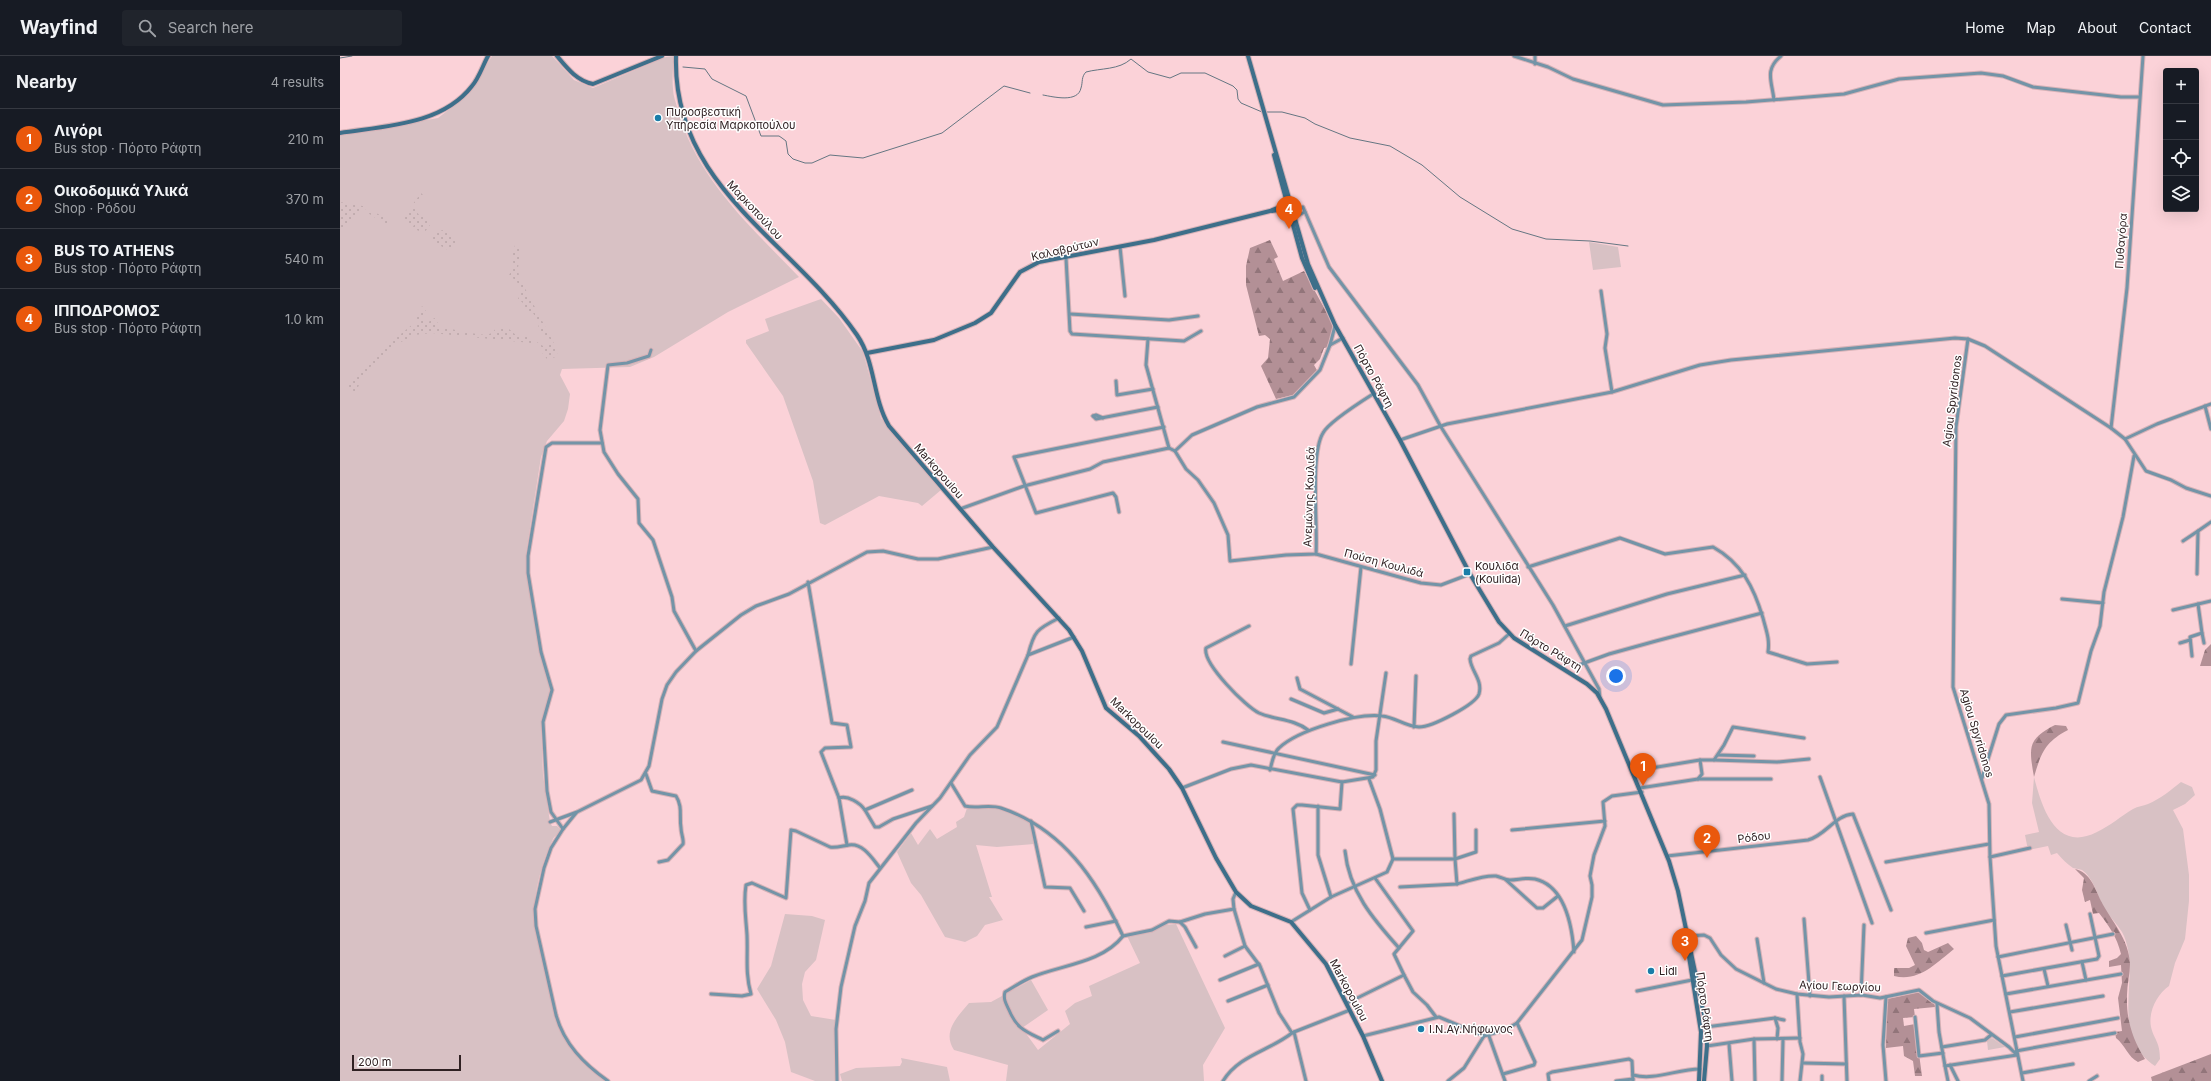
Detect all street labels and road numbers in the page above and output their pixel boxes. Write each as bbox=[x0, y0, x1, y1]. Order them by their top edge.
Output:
street label: Μαρκοπούλου bbox=[724, 177, 786, 243]
street label: Πυθαγόρα bbox=[2112, 213, 2130, 269]
street label: Καλαβρύτων bbox=[1030, 234, 1101, 264]
street label: Πόρτο Ράφτη bbox=[1351, 342, 1397, 410]
street label: Agiou Spyridonos bbox=[1939, 354, 1965, 448]
street label: Markopoulou bbox=[911, 441, 967, 501]
street label: Ανεμώνης Κουλιδά bbox=[1300, 447, 1318, 547]
street label: Πούση Κουλιδά bbox=[1343, 546, 1425, 580]
street label: Πόρτο Ράφτη bbox=[1517, 626, 1585, 674]
street label: Agiou Spyridonos bbox=[1957, 687, 1997, 779]
street label: Markopoulou bbox=[1108, 694, 1166, 752]
street label: Ρόδου bbox=[1737, 828, 1771, 846]
street label: Markopoulou bbox=[1327, 957, 1371, 1023]
street label: Πόρτο Ράφτη bbox=[1693, 971, 1717, 1043]
street label: Αγίου Γεωργίου bbox=[1799, 978, 1881, 994]

